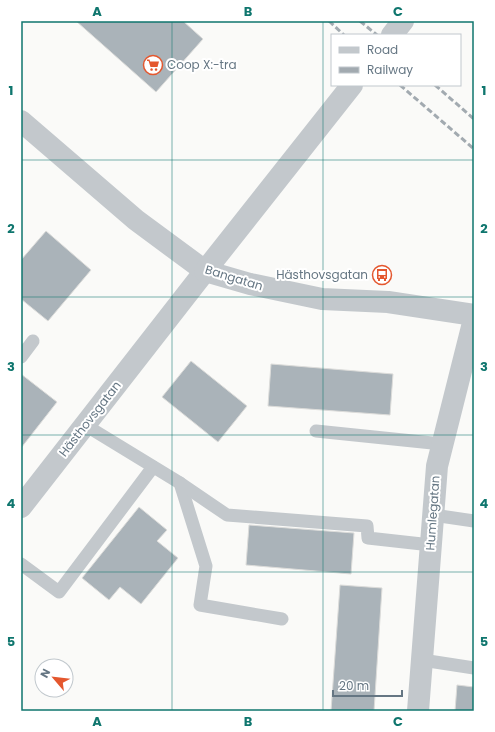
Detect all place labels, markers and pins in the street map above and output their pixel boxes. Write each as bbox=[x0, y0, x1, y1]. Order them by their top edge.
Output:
supermarket icon: Coop X:-tra bbox=[142, 54, 164, 76]
place label: Coop X:-tra bbox=[167, 56, 237, 73]
bus stop icon: Hästhovsgatan bbox=[371, 264, 393, 286]
place label: Hästhovsgatan bbox=[276, 266, 368, 283]

